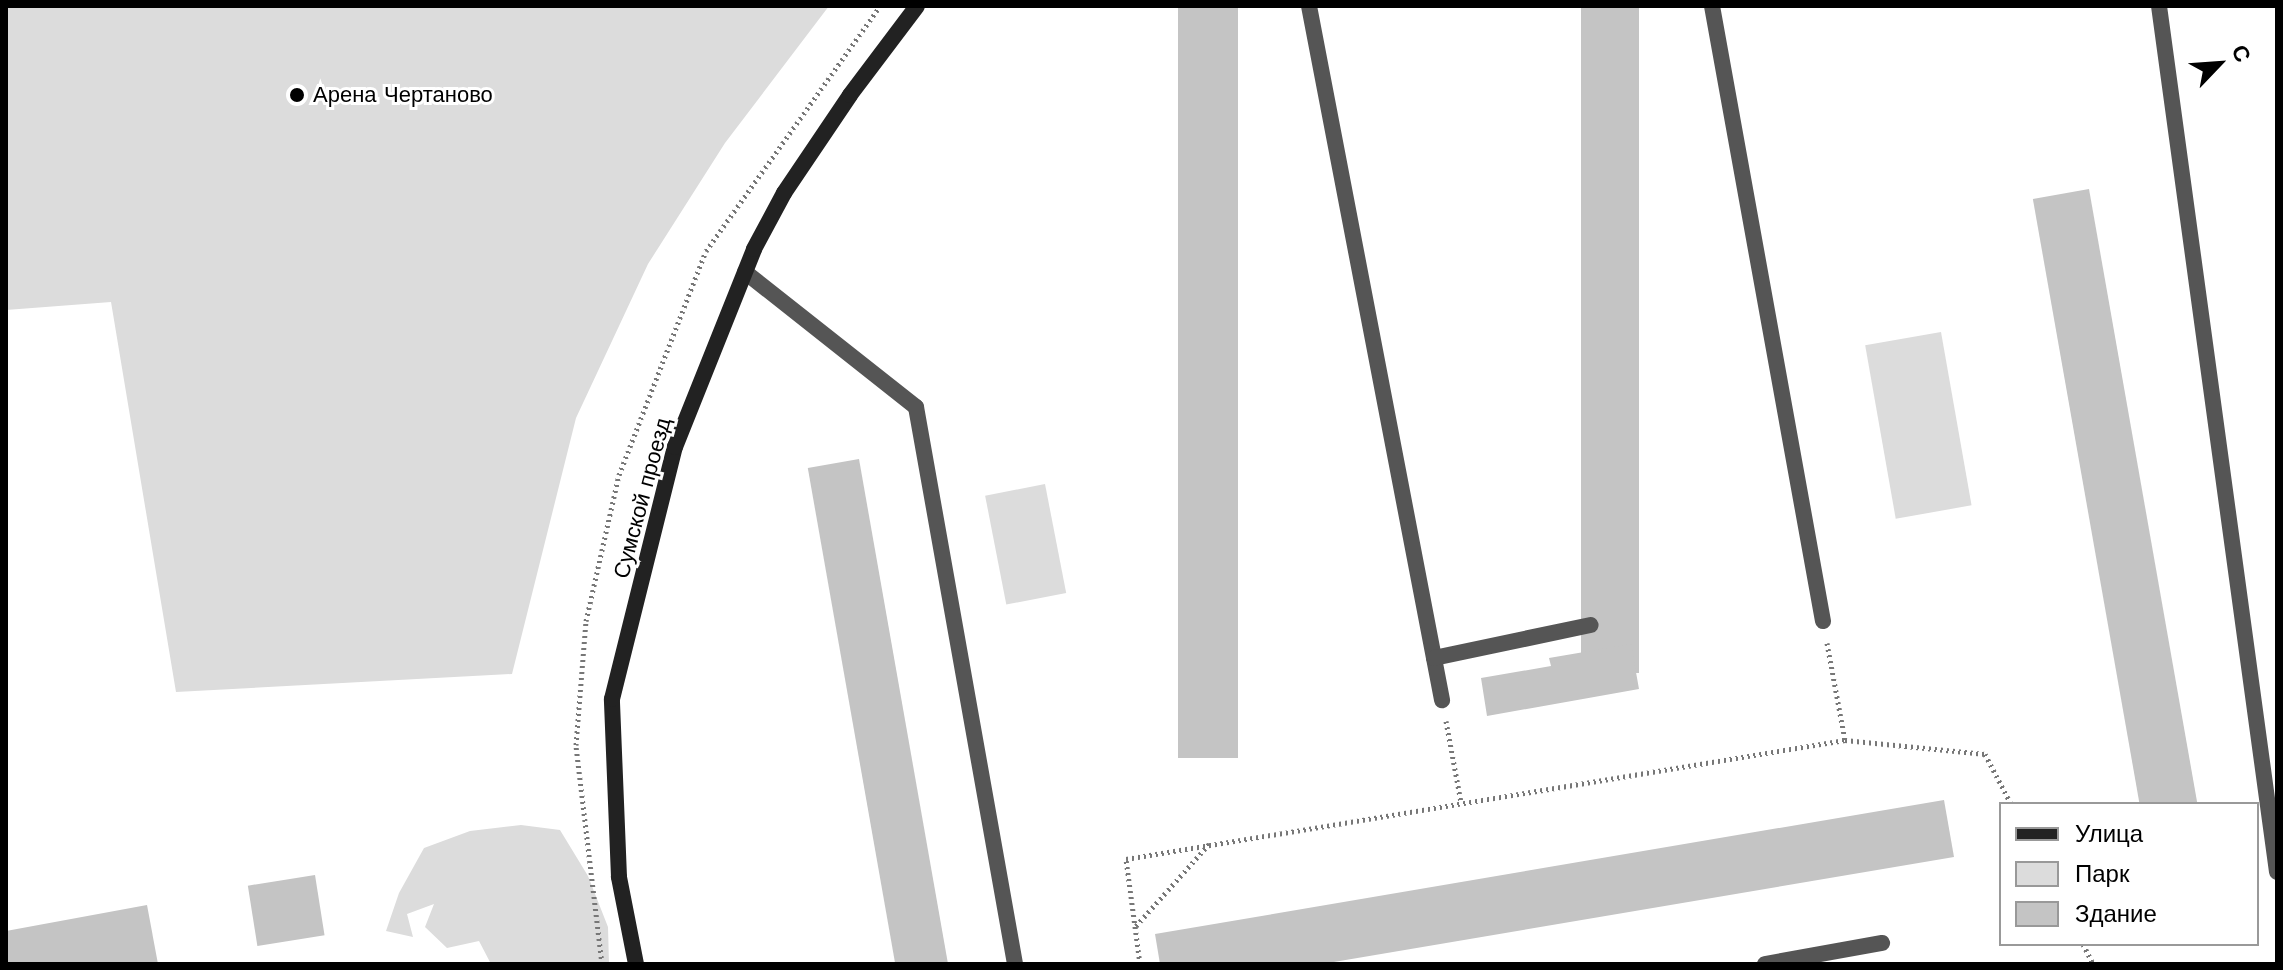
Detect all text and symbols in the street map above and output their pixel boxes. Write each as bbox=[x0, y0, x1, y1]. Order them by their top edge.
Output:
north arrow bbox=[2179, 24, 2259, 104]
text: С bbox=[2227, 41, 2256, 66]
place label: Арена Чертаново bbox=[313, 82, 493, 108]
marker: Арена Чертаново bbox=[288, 86, 306, 104]
street label: Сумской проезд bbox=[608, 415, 676, 581]
legend bbox=[1999, 802, 2259, 946]
text: Улица bbox=[2075, 820, 2143, 848]
text: Парк bbox=[2075, 860, 2129, 888]
text: Здание bbox=[2075, 900, 2157, 928]

